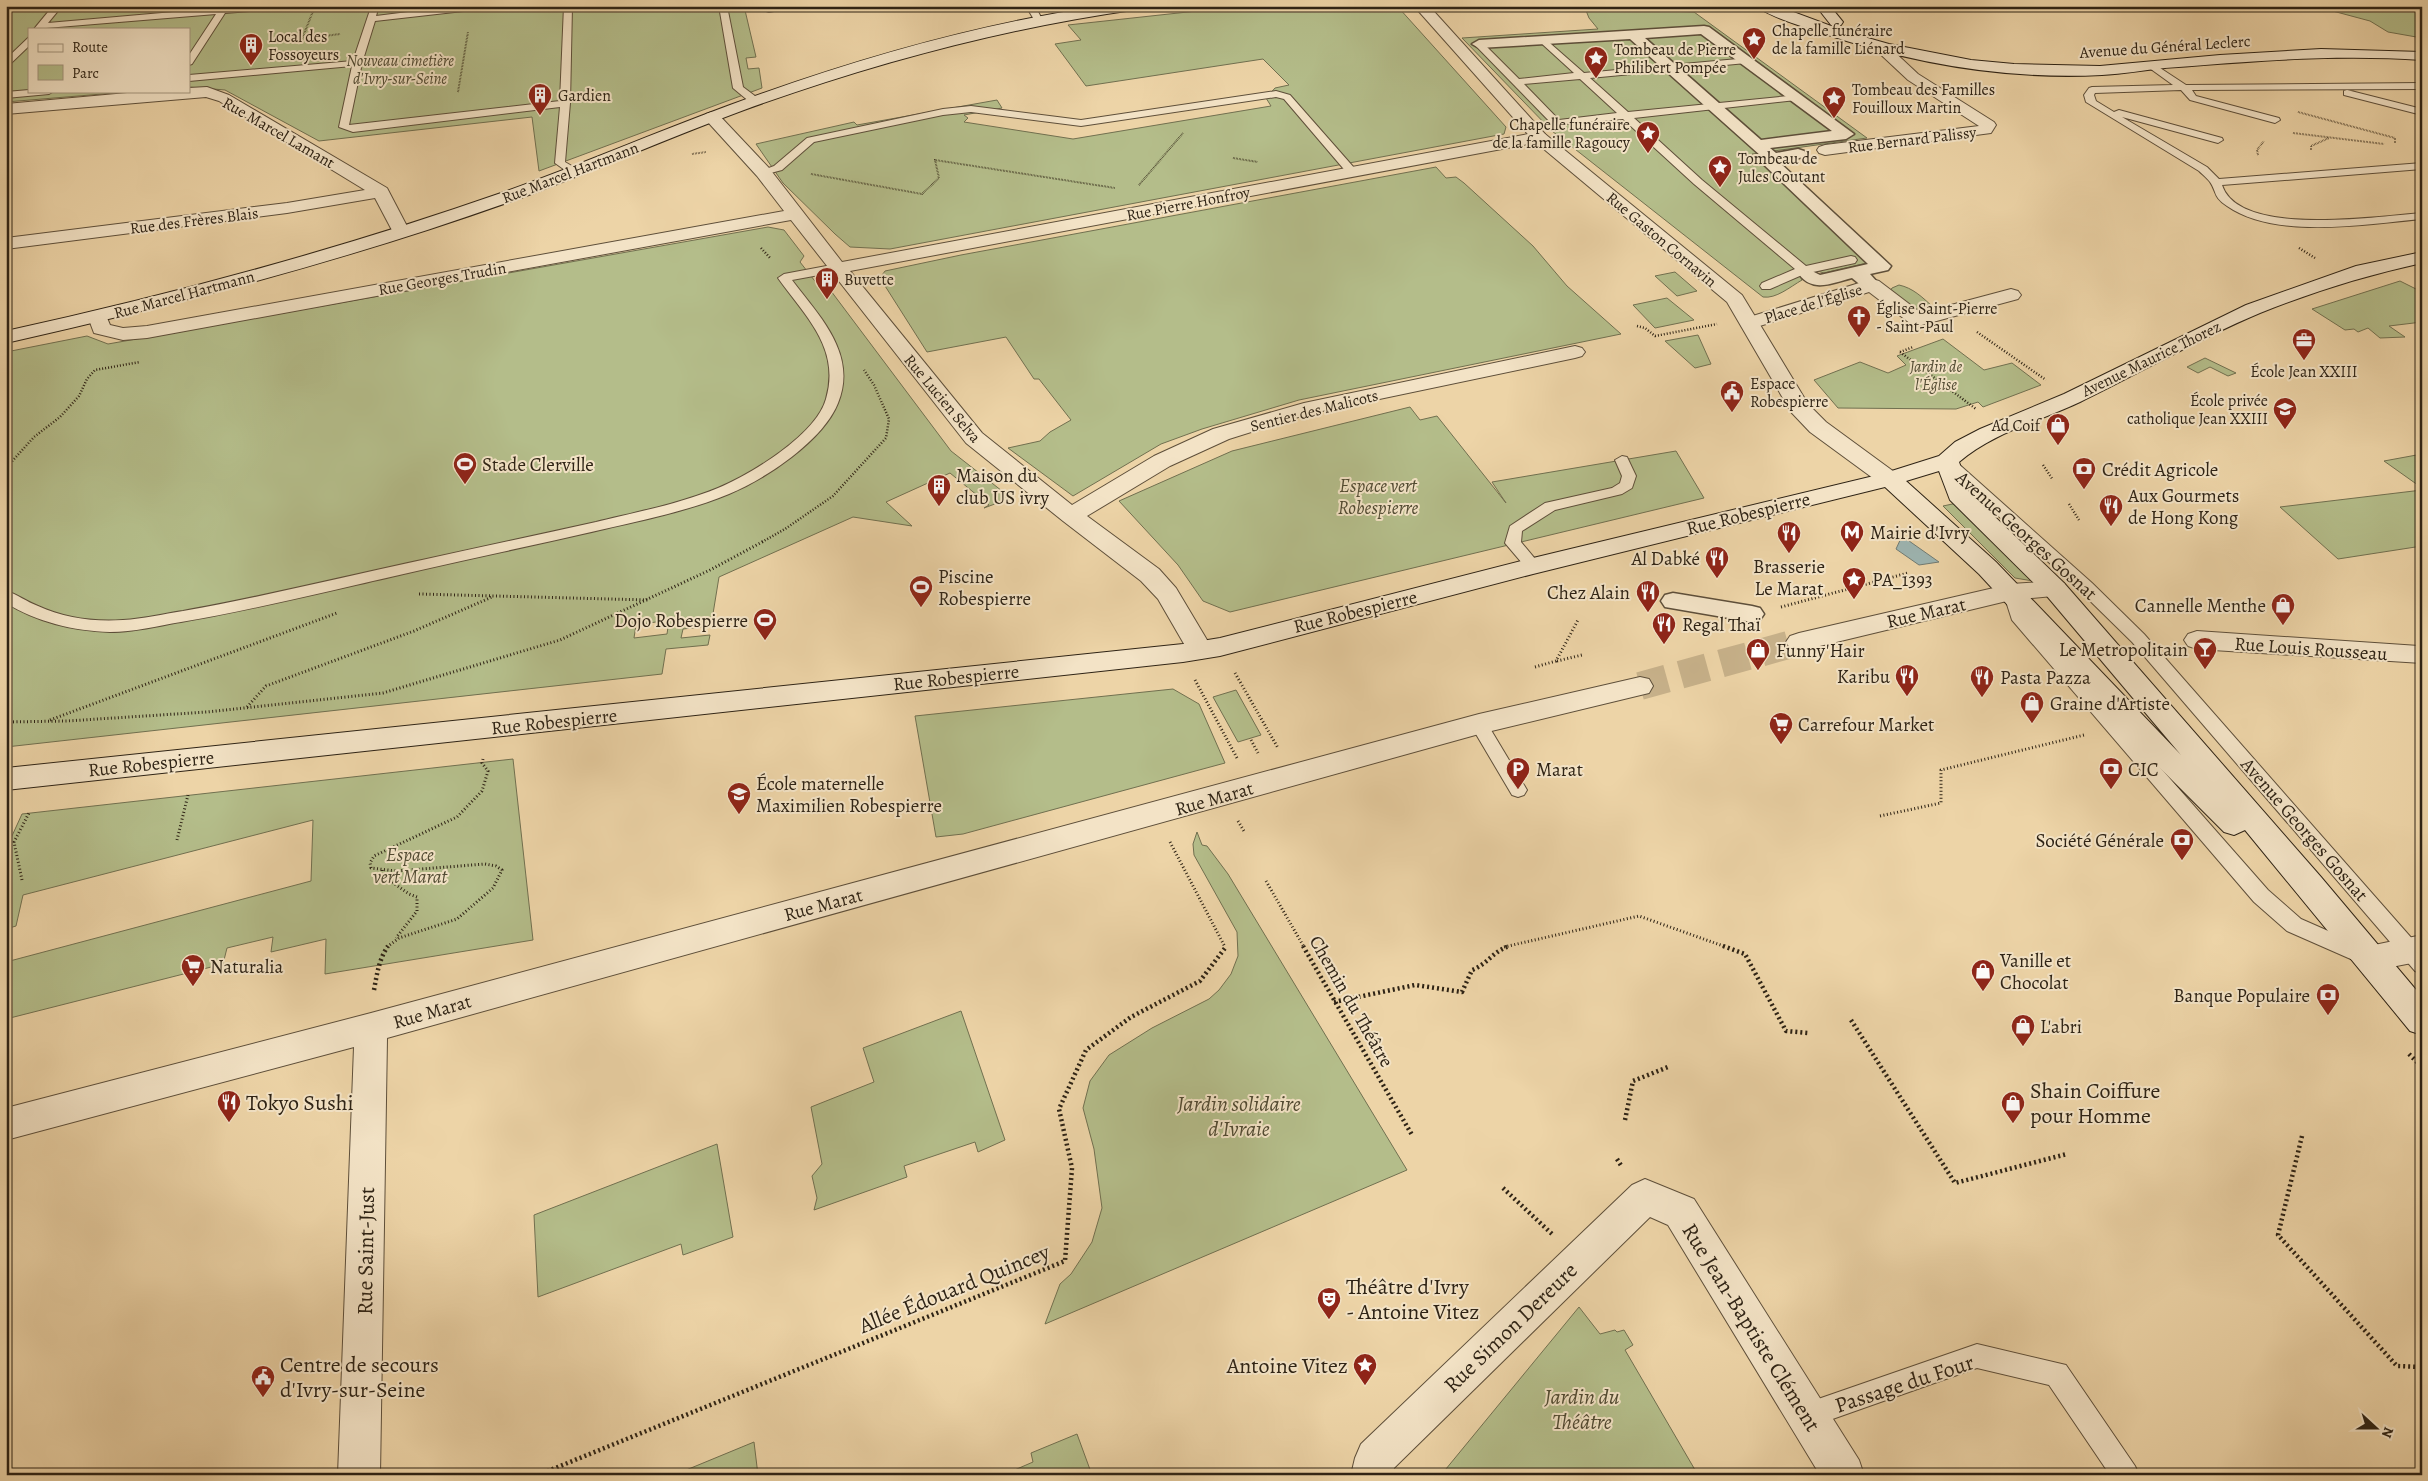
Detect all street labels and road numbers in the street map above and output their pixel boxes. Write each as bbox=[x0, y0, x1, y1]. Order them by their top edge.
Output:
street label: Avenue du Général Leclerc bbox=[2078, 30, 2251, 64]
street label: Rue Marcel Lamant bbox=[218, 92, 339, 174]
street label: Rue Bernard Palissy bbox=[1847, 121, 1978, 159]
street label: Rue Marcel Hartmann bbox=[499, 137, 642, 209]
street label: Rue Pierre Honfroy bbox=[1124, 181, 1253, 227]
street label: Rue Gaston Cornavin bbox=[1601, 187, 1721, 293]
street label: Rue des Frères Blais bbox=[129, 202, 260, 240]
street label: Rue Georges Trudin bbox=[376, 257, 508, 301]
street label: Rue Marcel Hartmann bbox=[111, 266, 257, 324]
street label: Place de l'Église bbox=[1762, 279, 1865, 329]
street label: Avenue Maurice Thorez bbox=[2077, 316, 2225, 403]
street label: Rue Lucien Selva bbox=[899, 350, 986, 448]
street label: Sentier des Malicots bbox=[1248, 384, 1381, 438]
street label: Avenue Georges Gosnat bbox=[1949, 464, 2103, 606]
street label: Rue Robespierre bbox=[1684, 486, 1813, 542]
street label: Rue Robespierre bbox=[1291, 584, 1420, 640]
street label: Rue Marat bbox=[1884, 591, 1968, 635]
street label: Rue Louis Rousseau bbox=[2233, 631, 2389, 667]
street label: Rue Robespierre bbox=[892, 658, 1020, 698]
street label: Rue Robespierre bbox=[490, 702, 618, 742]
street label: Rue Robespierre bbox=[87, 744, 215, 784]
street label: Avenue Georges Gosnat bbox=[2234, 752, 2374, 907]
street label: Rue Marat bbox=[1172, 775, 1257, 823]
street label: Rue Marat bbox=[781, 882, 866, 928]
street label: Chemin du Théâtre bbox=[1303, 931, 1399, 1072]
street label: Rue Marat bbox=[390, 988, 475, 1036]
street label: Rue Saint-Just bbox=[350, 1187, 382, 1315]
street label: Rue Jean-Baptiste Clément bbox=[1675, 1218, 1828, 1437]
street label: Allée Édouard Quincey bbox=[854, 1237, 1054, 1341]
street label: Rue Simon Dereure bbox=[1437, 1256, 1584, 1399]
street label: Passage du Four bbox=[1831, 1347, 1978, 1421]

